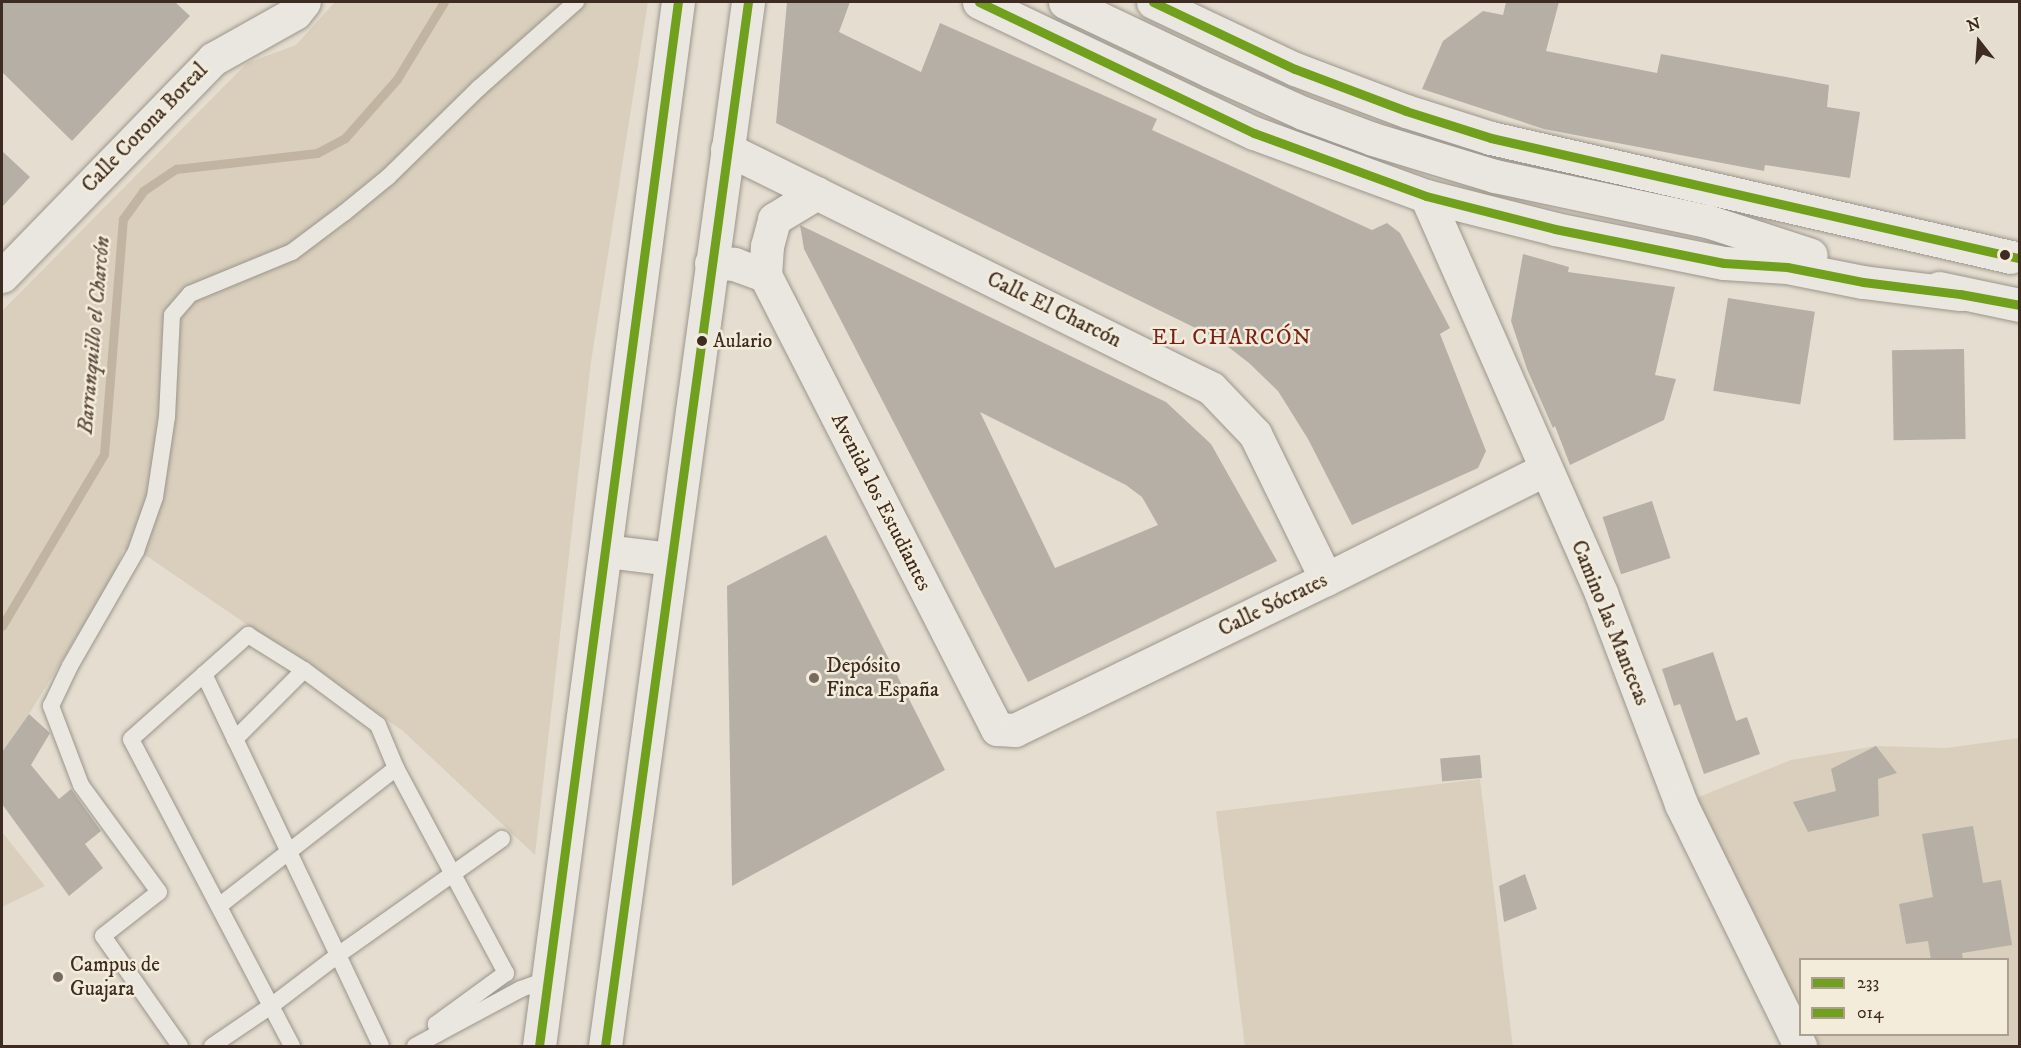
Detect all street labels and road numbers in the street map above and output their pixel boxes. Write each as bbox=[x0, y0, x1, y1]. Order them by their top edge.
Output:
street label: Calle Corona Boreal bbox=[77, 58, 213, 198]
street label: Calle El Charcón bbox=[983, 267, 1125, 353]
street label: Avenida los Estudiantes bbox=[825, 409, 937, 595]
street label: Camino las Mantecas bbox=[1565, 537, 1655, 709]
street label: Calle Sócrates bbox=[1214, 568, 1332, 642]

